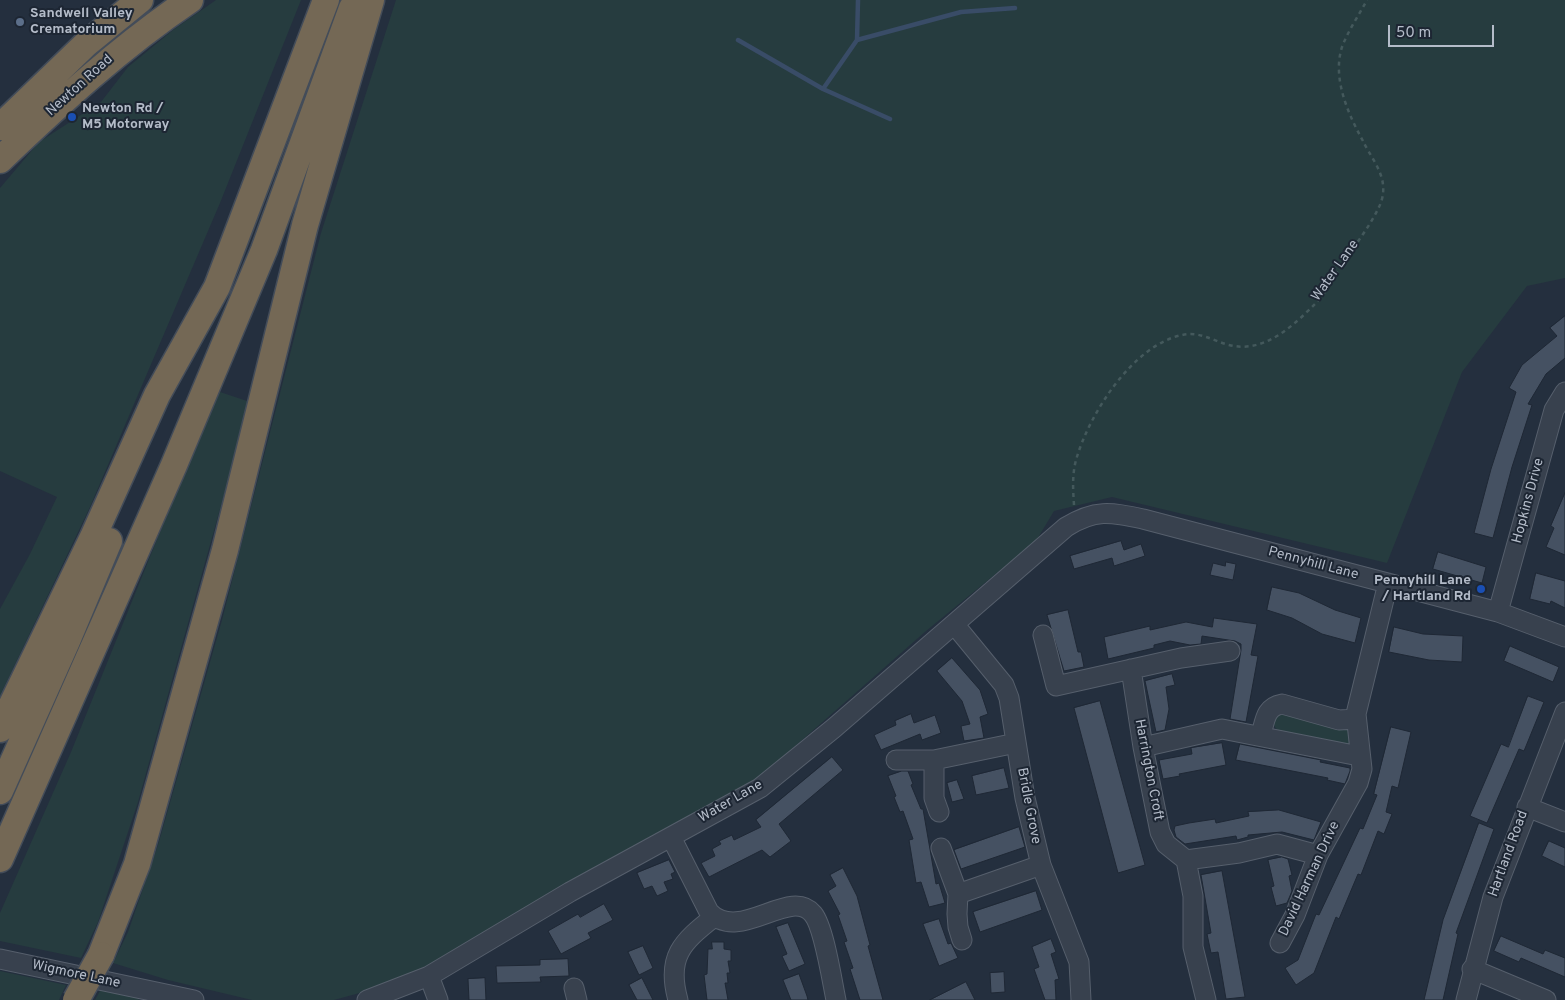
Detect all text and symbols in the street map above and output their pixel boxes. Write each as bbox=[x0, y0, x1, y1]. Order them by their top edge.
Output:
place label: Sandwell Valley Crematorium bbox=[30, 6, 133, 38]
scale bar bbox=[1390, 15, 1496, 47]
marker: Sandwell Valley Crematorium bbox=[14, 16, 26, 28]
text: 50 m bbox=[1396, 24, 1431, 43]
street label: Newton Road bbox=[43, 52, 117, 120]
place label: Newton Rd / M5 Motorway bbox=[82, 101, 170, 134]
marker: Newton Rd / M5 Motorway bbox=[66, 111, 78, 123]
street label: Water Lane bbox=[1309, 237, 1363, 305]
street label: Hopkins Drive bbox=[1510, 457, 1548, 545]
street label: Pennyhill Lane bbox=[1266, 544, 1360, 584]
place label: Pennyhill Lane / Hartland Rd bbox=[1374, 573, 1471, 606]
marker: Pennyhill Lane / Hartland Rd bbox=[1475, 583, 1487, 595]
street label: Harrington Croft bbox=[1130, 718, 1166, 822]
street label: Bridle Grove bbox=[1012, 766, 1044, 846]
street label: Water Lane bbox=[696, 777, 766, 827]
street label: Hartland Road bbox=[1486, 809, 1532, 899]
street label: David Harman Drive bbox=[1276, 819, 1344, 939]
street label: Wigmore Lane bbox=[30, 957, 122, 993]

